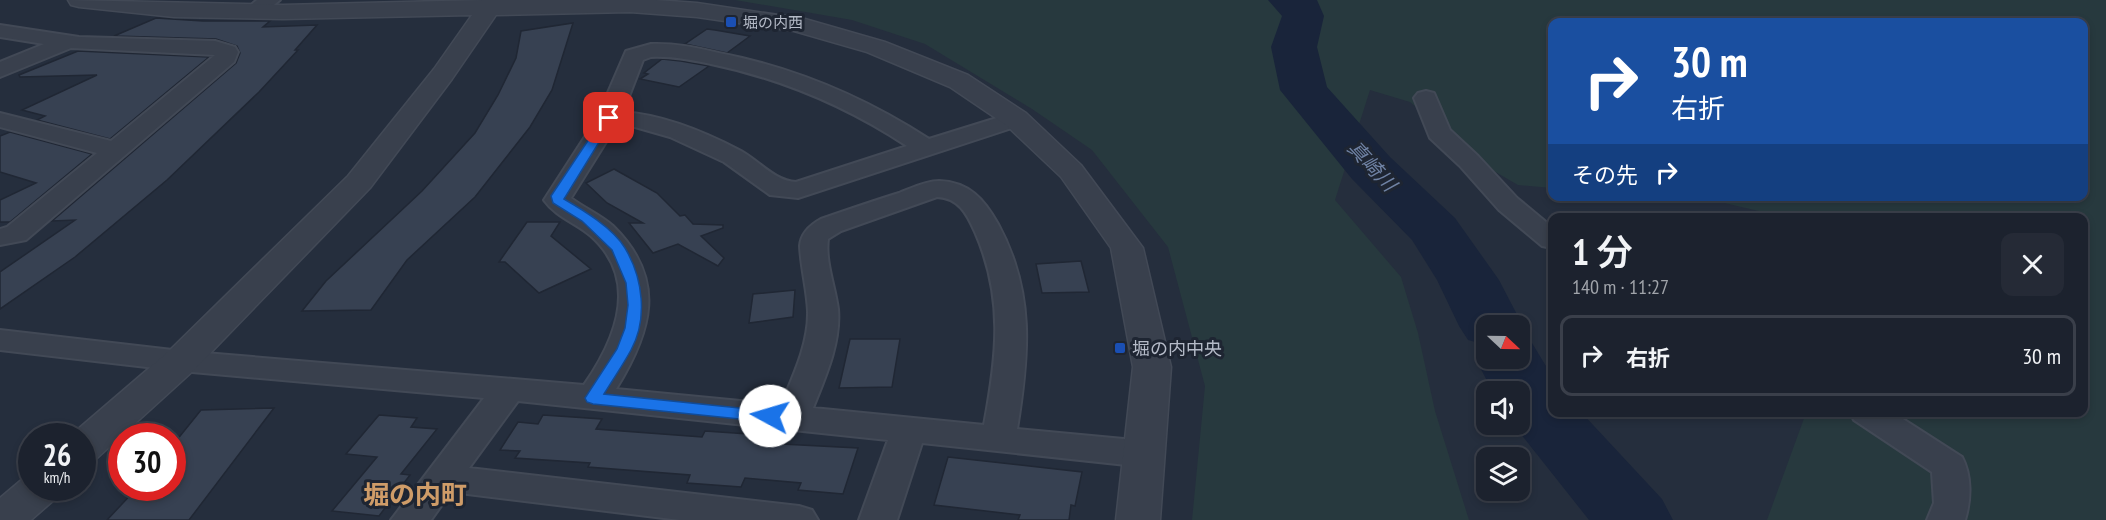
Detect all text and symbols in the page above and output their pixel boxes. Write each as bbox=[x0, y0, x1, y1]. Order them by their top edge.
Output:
place label: 堀の内西 bbox=[743, 13, 803, 32]
marker: 堀の内西 bbox=[724, 15, 738, 29]
text: 30 m bbox=[1671, 34, 1748, 89]
icon: right bbox=[1572, 42, 1650, 120]
text: 右折 bbox=[1671, 91, 1725, 125]
pin bbox=[583, 92, 634, 143]
icon: arrive bbox=[592, 101, 625, 134]
water label: 真崎川 bbox=[1342, 135, 1403, 198]
icon: right bbox=[1650, 156, 1683, 189]
text: その先 bbox=[1572, 161, 1638, 189]
text: 1 分 bbox=[1572, 228, 1633, 275]
button: close bbox=[2001, 233, 2064, 296]
text: 140 m · 11:27 bbox=[1572, 274, 1669, 300]
north arrow bbox=[1476, 315, 1530, 369]
map controls bbox=[1476, 315, 1530, 501]
place label: 堀の内中央 bbox=[1132, 337, 1222, 360]
icon: right bbox=[1575, 339, 1608, 372]
marker: 堀の内中央 bbox=[1113, 341, 1127, 355]
text: 30 m bbox=[2022, 342, 2061, 370]
text: 右折 bbox=[1626, 344, 1670, 372]
button: sound bbox=[1476, 381, 1530, 435]
position arrow bbox=[738, 384, 802, 448]
speed limit sign: 30 bbox=[108, 423, 186, 501]
text: 26 bbox=[43, 435, 71, 474]
button: layers bbox=[1476, 447, 1530, 501]
text: km/h bbox=[44, 468, 70, 487]
district label: 堀の内町 bbox=[363, 478, 467, 511]

